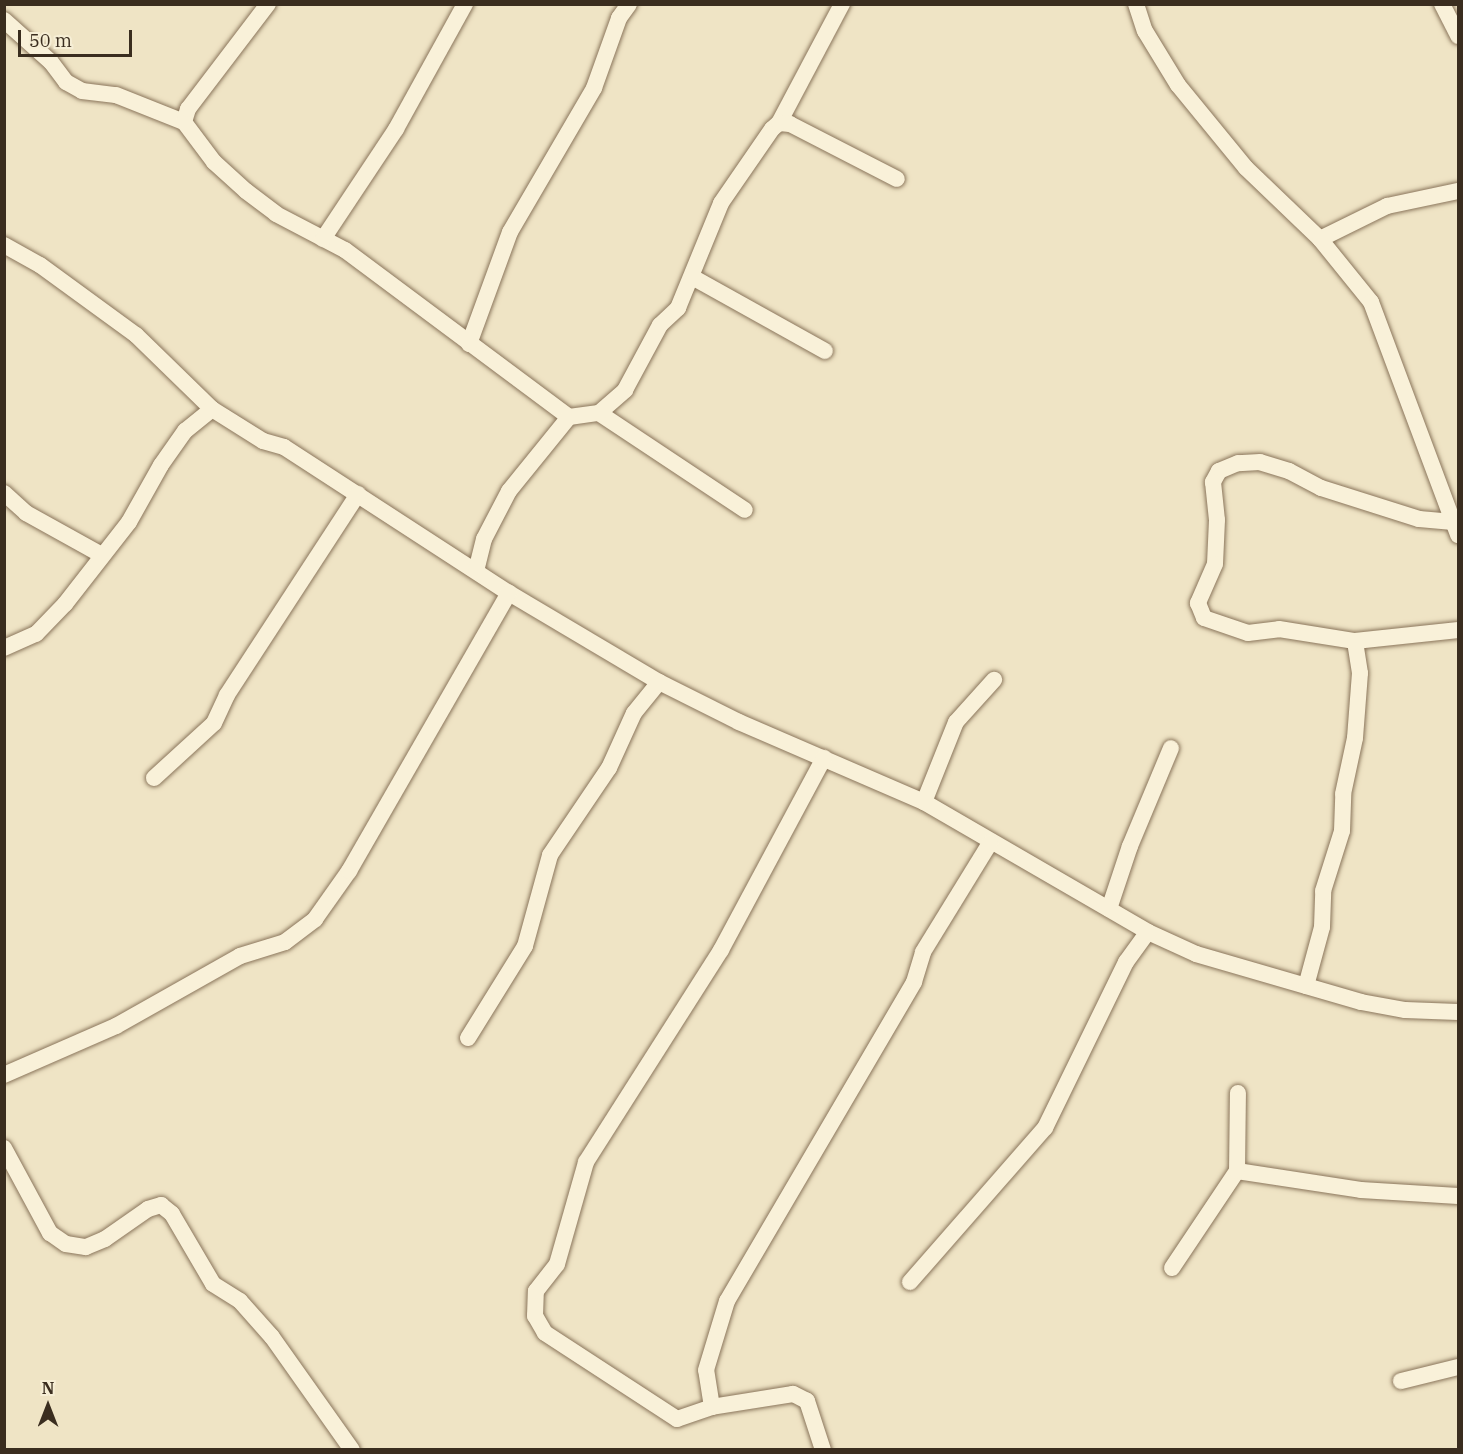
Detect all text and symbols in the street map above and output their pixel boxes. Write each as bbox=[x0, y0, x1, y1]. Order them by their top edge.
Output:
scale bar bbox=[21, 18, 135, 56]
text: 50 m bbox=[29, 29, 72, 52]
north arrow bbox=[18, 1376, 78, 1436]
text: N bbox=[42, 1378, 54, 1398]

